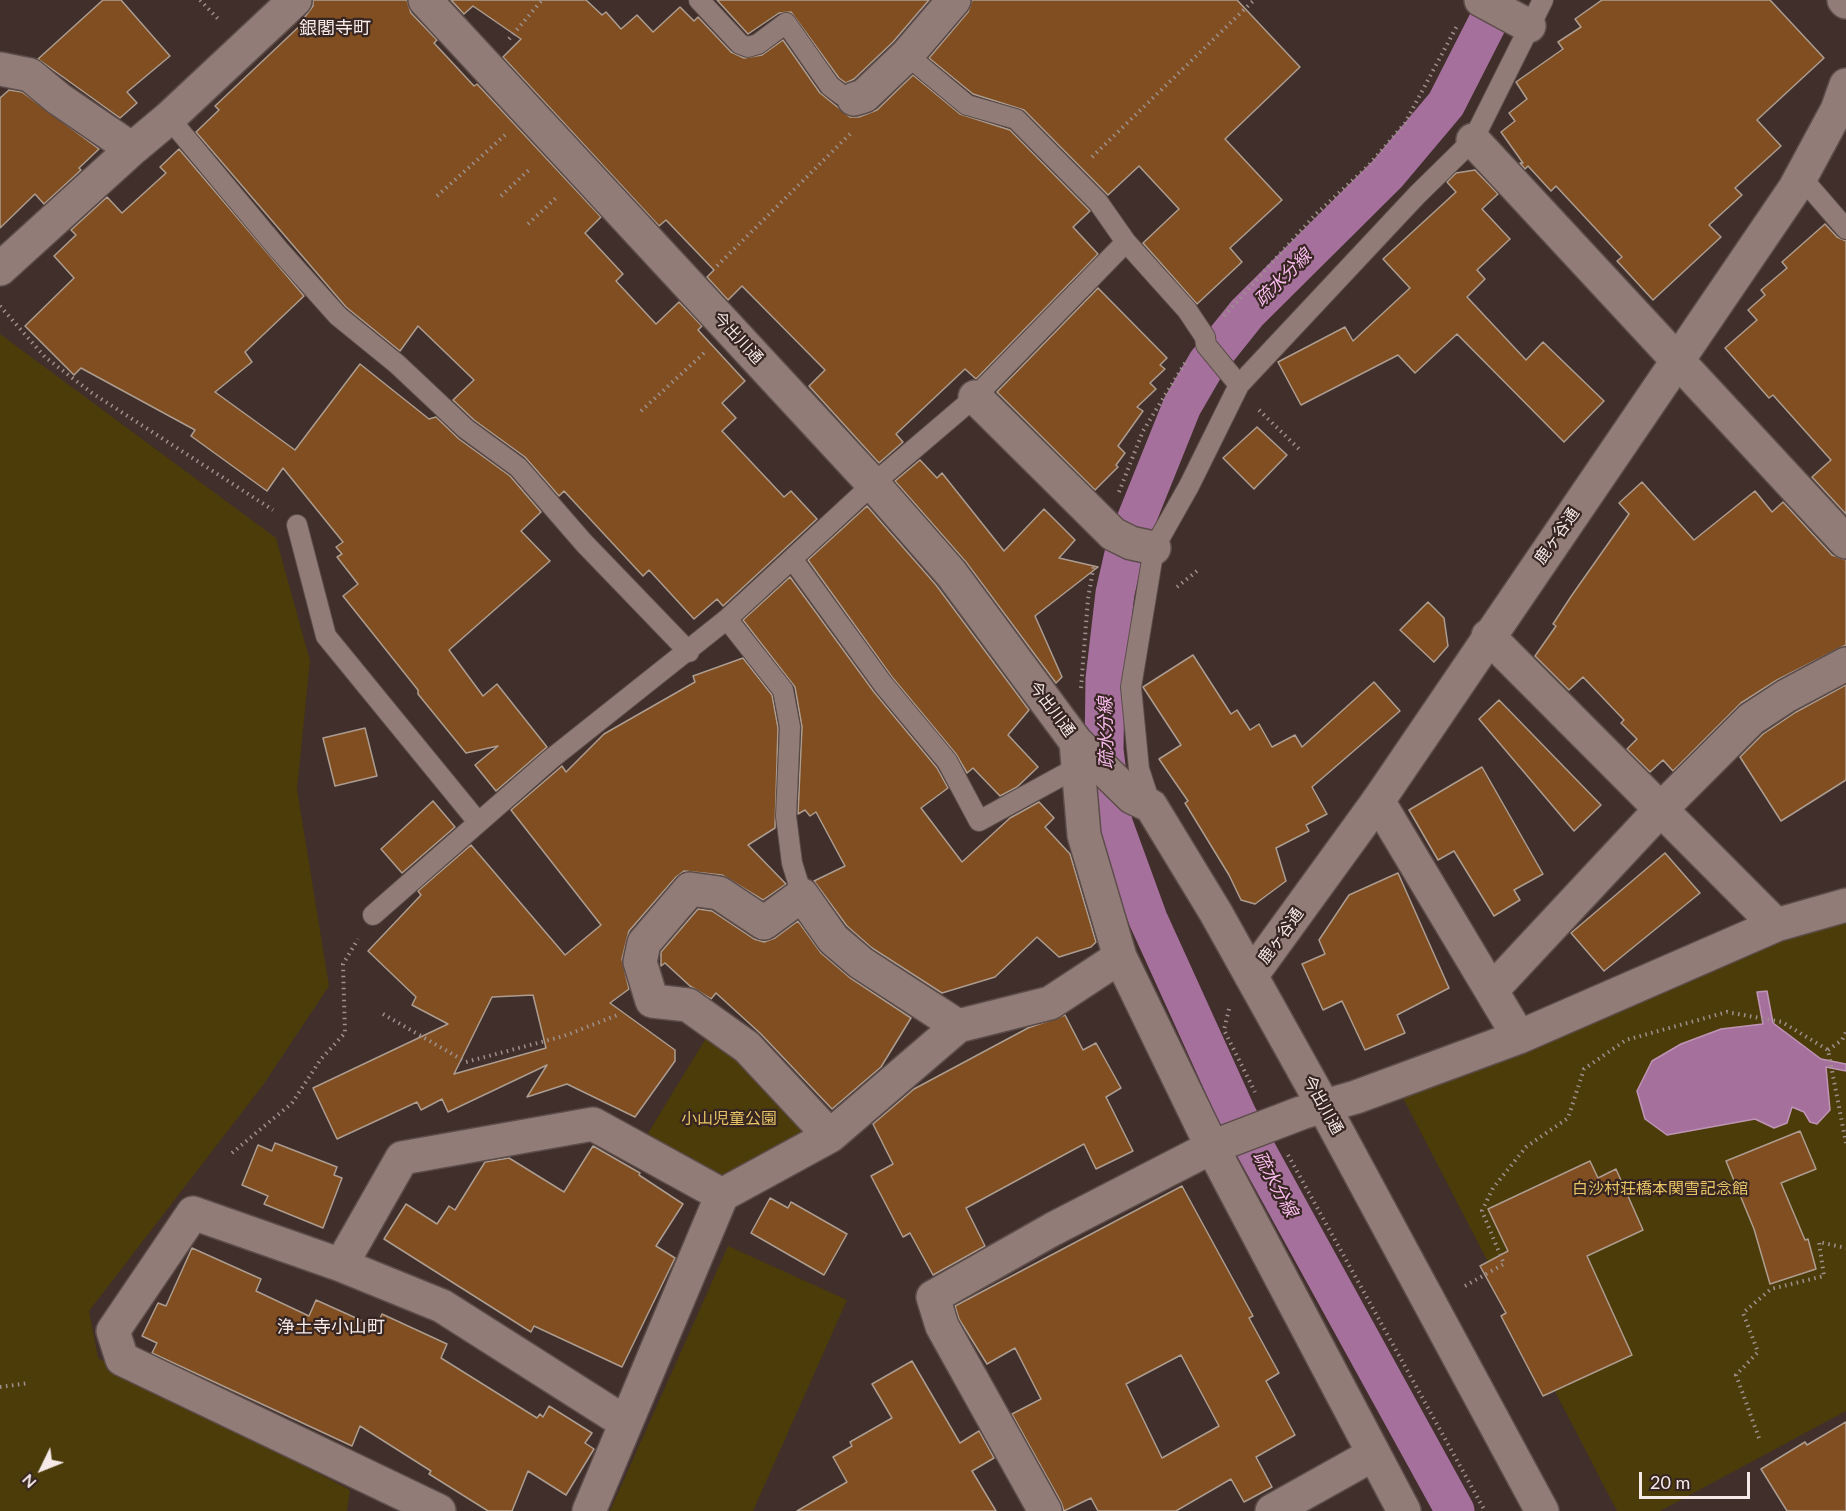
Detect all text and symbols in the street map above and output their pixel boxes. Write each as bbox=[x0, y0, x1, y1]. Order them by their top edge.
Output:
district label: 銀閣寺町 bbox=[299, 17, 371, 39]
water label: 疏水分線 bbox=[1250, 245, 1316, 311]
street label: 今出川通 bbox=[709, 308, 767, 368]
street label: 鹿ヶ谷通 bbox=[1531, 504, 1583, 568]
street label: 今出川通 bbox=[1025, 678, 1079, 740]
water label: 疏水分線 bbox=[1095, 697, 1117, 769]
street label: 鹿ヶ谷通 bbox=[1254, 904, 1308, 968]
street label: 今出川通 bbox=[1299, 1072, 1347, 1138]
park label: 小山児童公園 bbox=[681, 1109, 777, 1129]
water label: 疏水分線 bbox=[1248, 1147, 1302, 1221]
park label: 白沙村荘橋本関雪記念館 bbox=[1572, 1179, 1748, 1199]
district label: 浄土寺小山町 bbox=[277, 1316, 385, 1338]
north arrow bbox=[12, 1439, 72, 1499]
scale bar bbox=[1642, 1460, 1753, 1498]
text: N bbox=[17, 1471, 40, 1493]
text: 20 m bbox=[1650, 1471, 1690, 1493]

